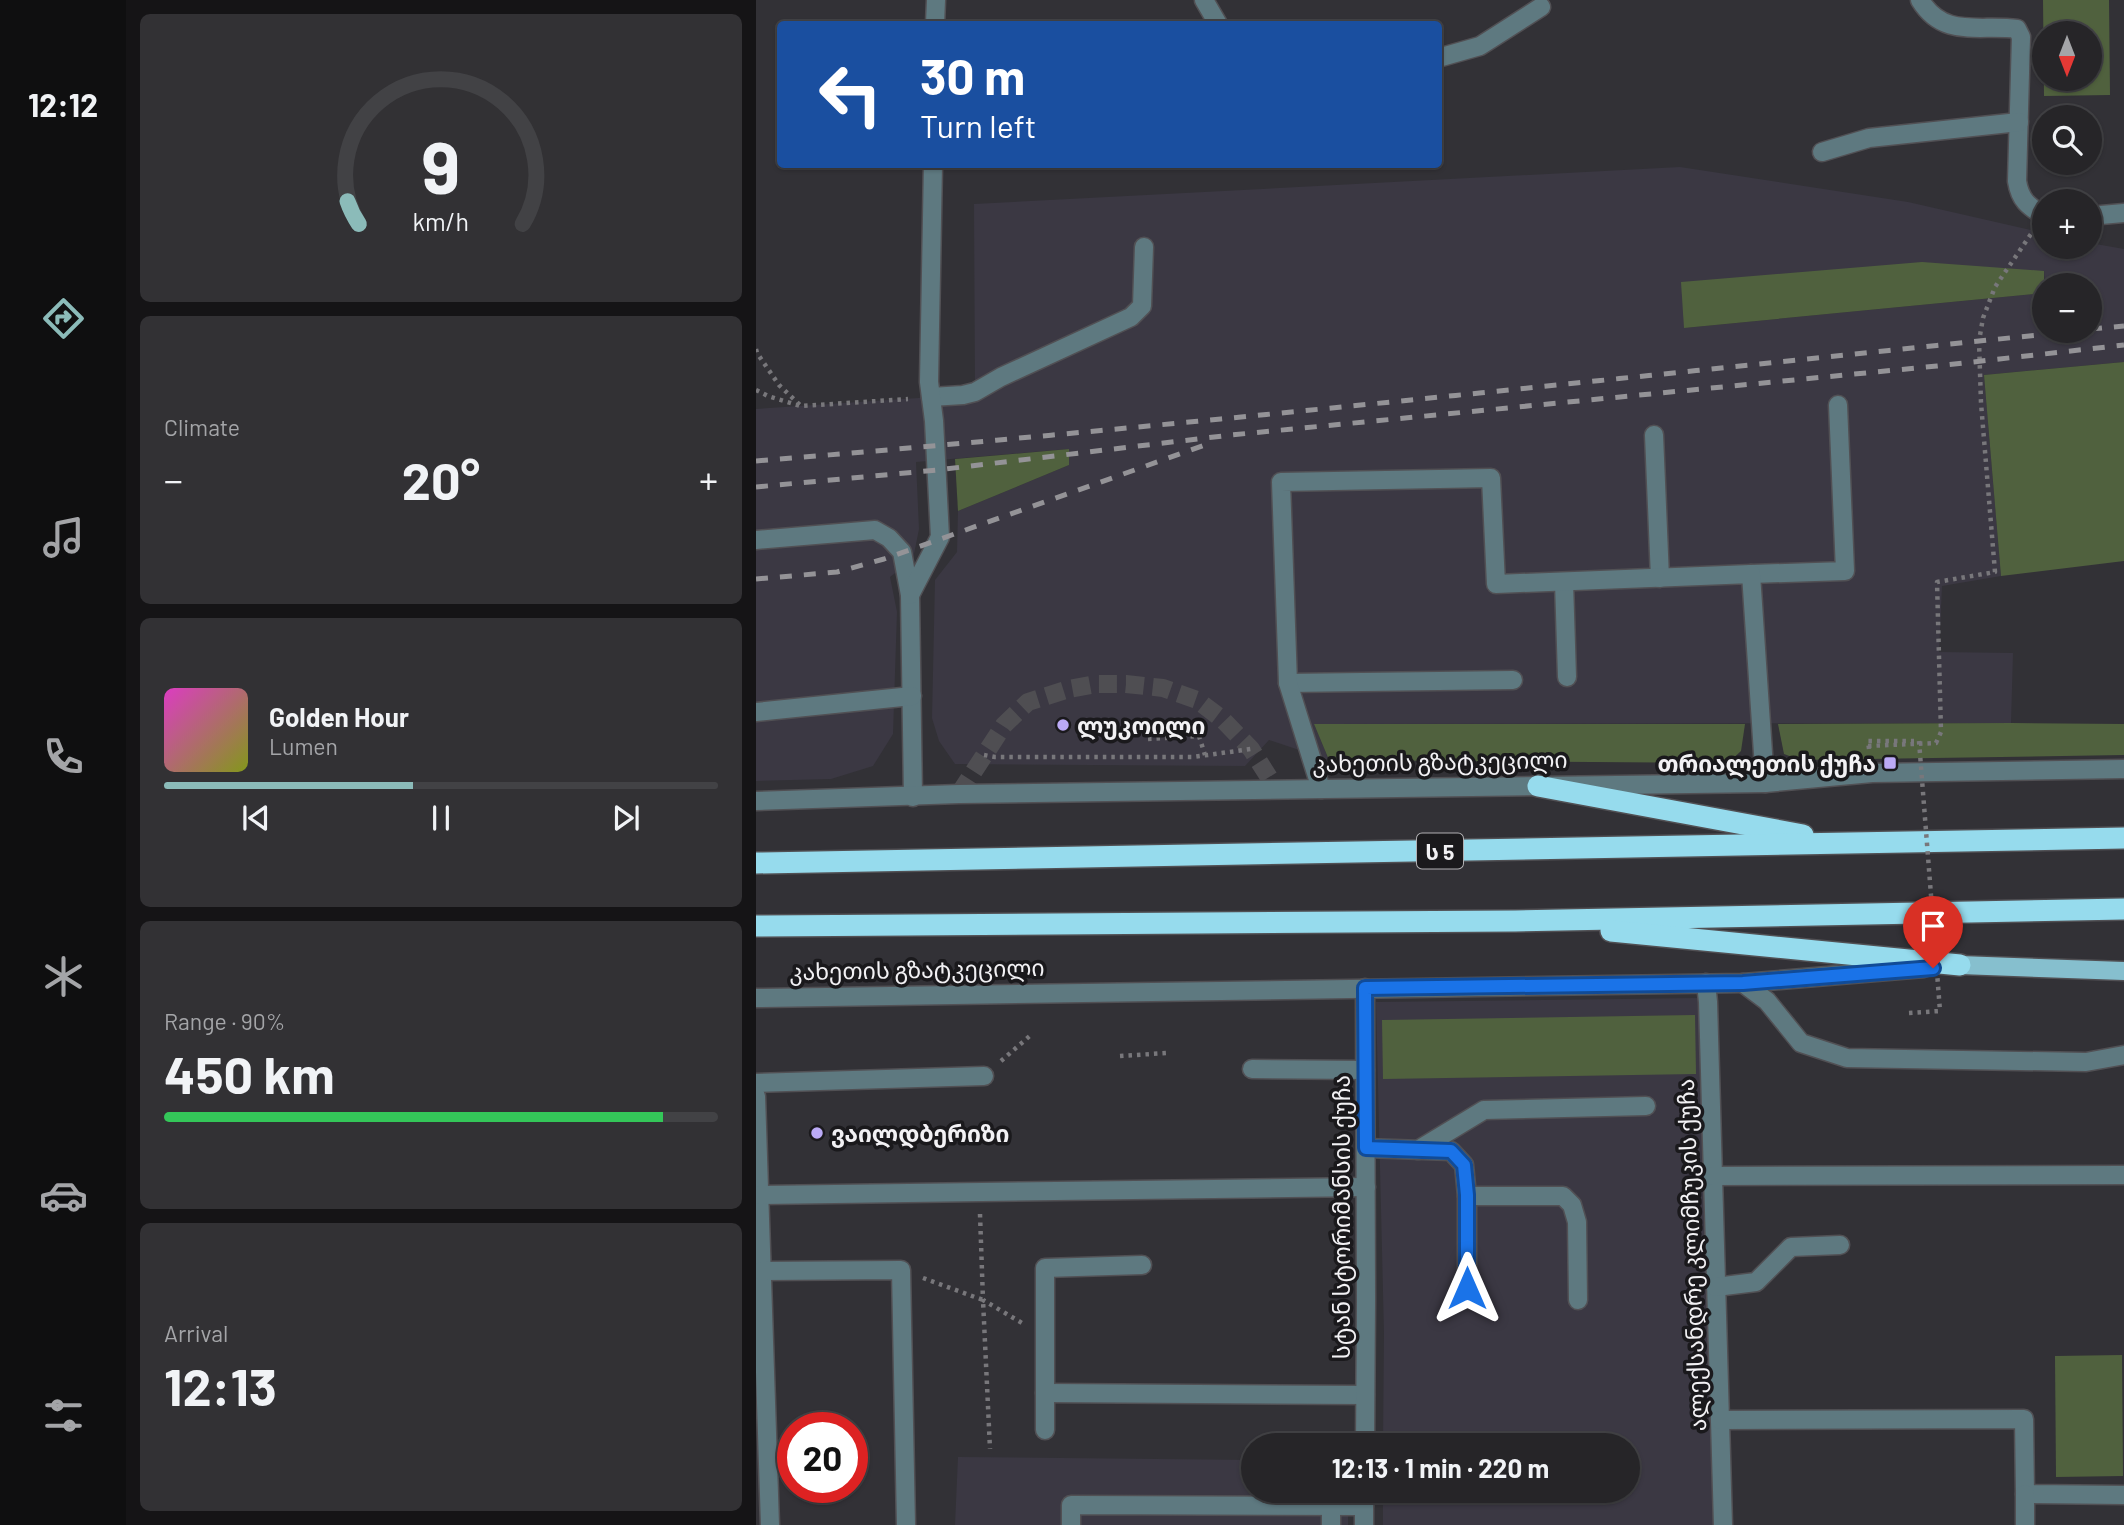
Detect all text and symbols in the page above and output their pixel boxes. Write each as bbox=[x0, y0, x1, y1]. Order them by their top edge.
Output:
north arrow bbox=[2032, 21, 2102, 91]
map controls bbox=[2032, 21, 2102, 343]
text: 30 m bbox=[920, 46, 1025, 105]
icon: left bbox=[805, 49, 896, 140]
text: 12:12 bbox=[28, 85, 98, 123]
button: search bbox=[2032, 105, 2102, 175]
text: Turn left bbox=[920, 106, 1037, 144]
text: 9 bbox=[422, 121, 460, 209]
button: + bbox=[2032, 189, 2102, 259]
text: km/h bbox=[413, 206, 469, 236]
button: − bbox=[2032, 273, 2102, 343]
icon: directions bbox=[39, 294, 88, 343]
text: Climate bbox=[164, 413, 240, 441]
text: 20° bbox=[402, 448, 480, 510]
text: − bbox=[164, 456, 183, 502]
text: + bbox=[699, 456, 718, 502]
icon: music bbox=[39, 513, 88, 562]
text: Golden Hour bbox=[269, 701, 409, 732]
place label: ლუკოილი bbox=[1077, 711, 1205, 740]
marker: ლუკოილი bbox=[1055, 717, 1071, 733]
icon: phone bbox=[39, 732, 88, 781]
text: Lumen bbox=[269, 732, 338, 760]
street label: კახეთის გზატკეცილი bbox=[1312, 745, 1568, 778]
place label: თრიალეთის ქუჩა bbox=[1657, 749, 1876, 778]
marker: თრიალეთის ქუჩა bbox=[1882, 755, 1898, 771]
icon: previous bbox=[237, 799, 275, 837]
icon: pause bbox=[422, 799, 460, 837]
icon: next bbox=[607, 799, 645, 837]
road number: ს 5 bbox=[1417, 834, 1463, 868]
pin bbox=[1903, 896, 1963, 968]
icon: arrive bbox=[1914, 907, 1952, 945]
icon: climate bbox=[39, 952, 88, 1001]
street label: კახეთის გზატკეცილი bbox=[789, 953, 1045, 986]
text: Range · 90% bbox=[164, 1007, 285, 1035]
text: 450 km bbox=[164, 1042, 335, 1104]
street label: სტან სტორიმანსის ქუჩა bbox=[1327, 1075, 1356, 1359]
street label: ალექსანდრე კლიმჩუკის ქუჩა bbox=[1671, 1078, 1712, 1432]
place label: ვაილდბერიზი bbox=[831, 1119, 1009, 1149]
marker: ვაილდბერიზი bbox=[809, 1125, 825, 1141]
icon: car bbox=[39, 1171, 88, 1220]
position arrow bbox=[1430, 1251, 1504, 1325]
text: Arrival bbox=[164, 1319, 228, 1347]
text: 12:13 bbox=[164, 1354, 277, 1416]
icon: filters bbox=[39, 1391, 88, 1440]
speed limit sign: 20 bbox=[777, 1412, 868, 1503]
text: 12:13 · 1 min · 220 m bbox=[1332, 1452, 1549, 1483]

